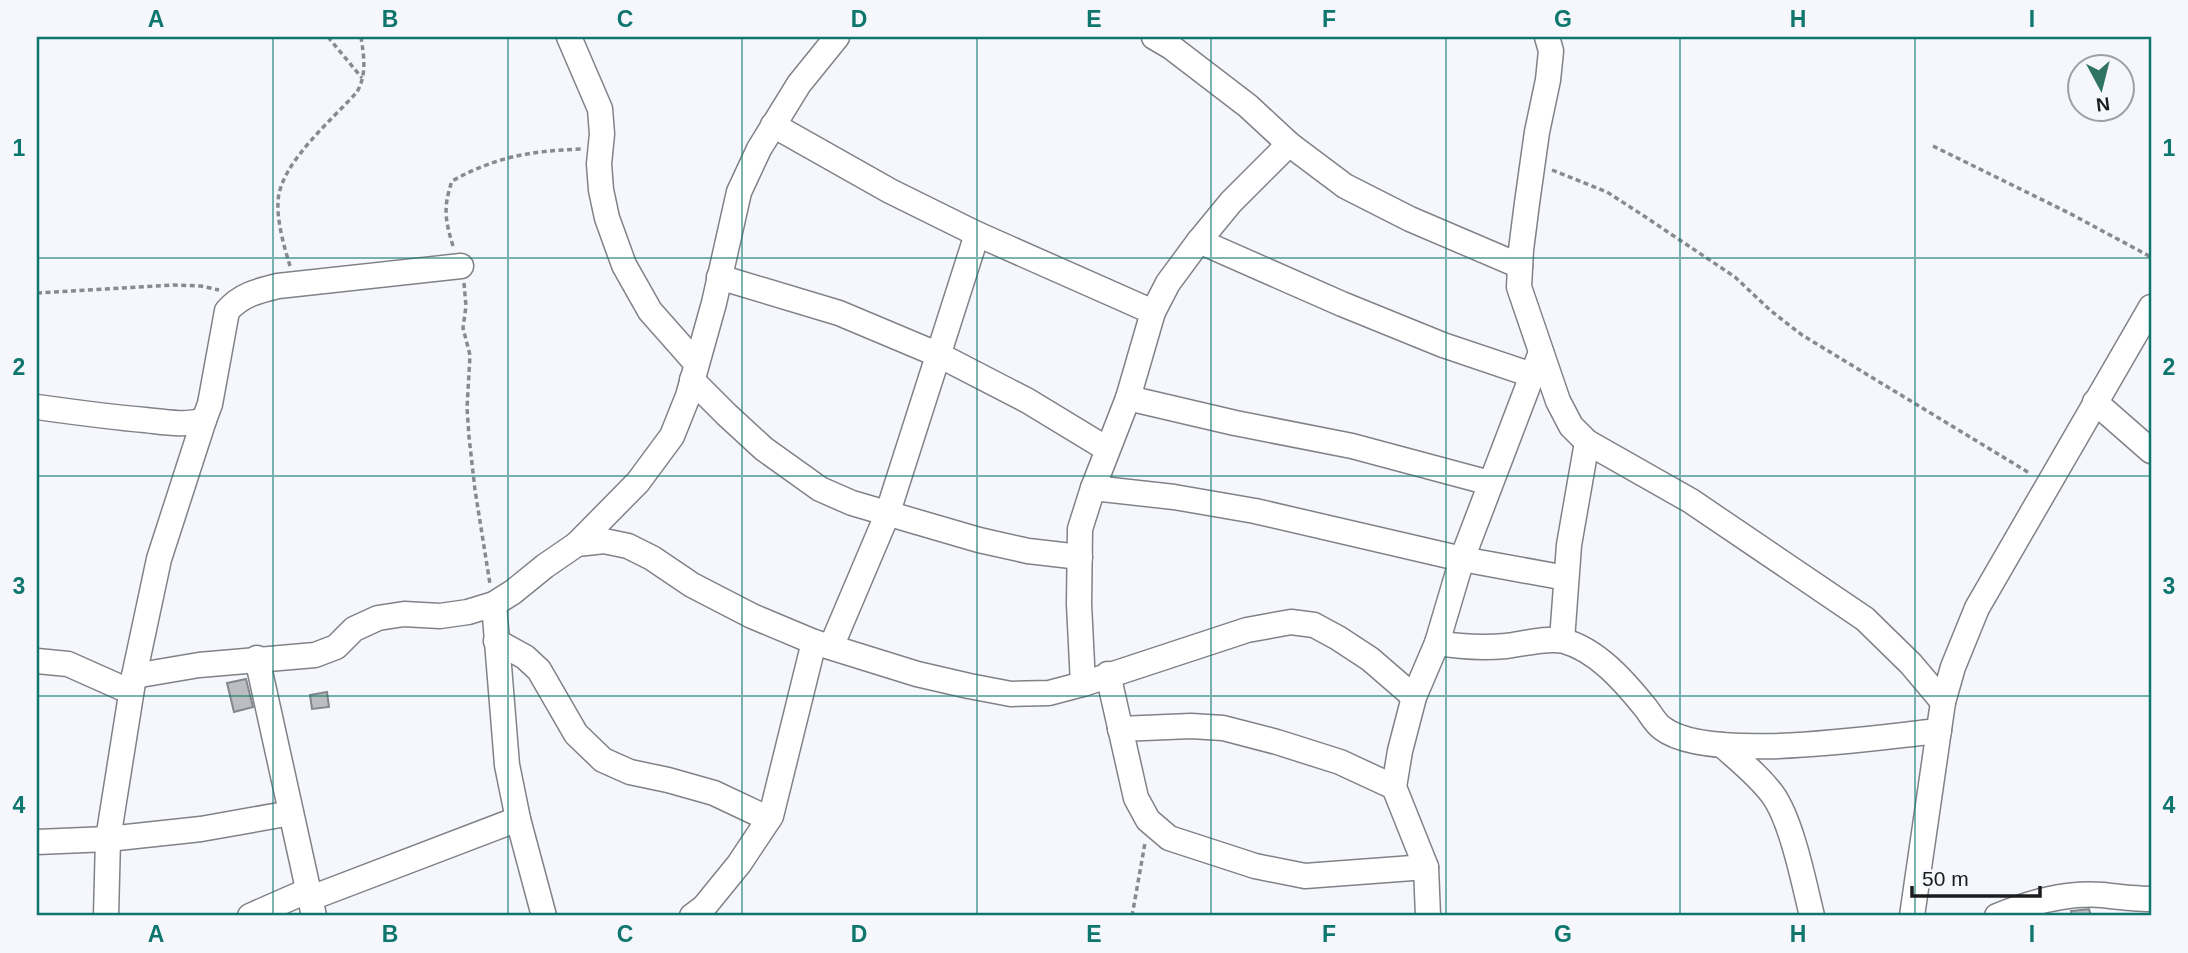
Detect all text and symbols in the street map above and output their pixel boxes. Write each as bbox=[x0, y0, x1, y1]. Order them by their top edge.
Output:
text: A bbox=[148, 6, 164, 32]
text: B bbox=[382, 6, 398, 32]
text: C bbox=[617, 6, 633, 32]
text: D bbox=[851, 6, 867, 32]
text: E bbox=[1086, 6, 1102, 32]
text: F bbox=[1322, 6, 1336, 32]
text: G bbox=[1554, 6, 1572, 32]
text: H bbox=[1790, 6, 1806, 32]
text: I bbox=[2029, 6, 2035, 32]
north arrow bbox=[2066, 52, 2136, 122]
text: N bbox=[2095, 93, 2111, 116]
text: 1 bbox=[13, 135, 26, 161]
text: 1 bbox=[2163, 135, 2176, 161]
text: 2 bbox=[13, 354, 25, 380]
text: 2 bbox=[2163, 354, 2175, 380]
text: 3 bbox=[13, 573, 25, 599]
text: 3 bbox=[2163, 573, 2175, 599]
text: 4 bbox=[13, 792, 26, 818]
text: 4 bbox=[2163, 792, 2176, 818]
scale bar bbox=[1912, 855, 2039, 899]
text: 50 m bbox=[1922, 867, 1969, 890]
text: A bbox=[148, 921, 164, 947]
text: B bbox=[382, 921, 398, 947]
text: C bbox=[617, 921, 633, 947]
text: D bbox=[851, 921, 867, 947]
text: E bbox=[1086, 921, 1102, 947]
text: F bbox=[1322, 921, 1336, 947]
text: G bbox=[1554, 921, 1572, 947]
text: H bbox=[1790, 921, 1806, 947]
text: I bbox=[2029, 921, 2035, 947]

